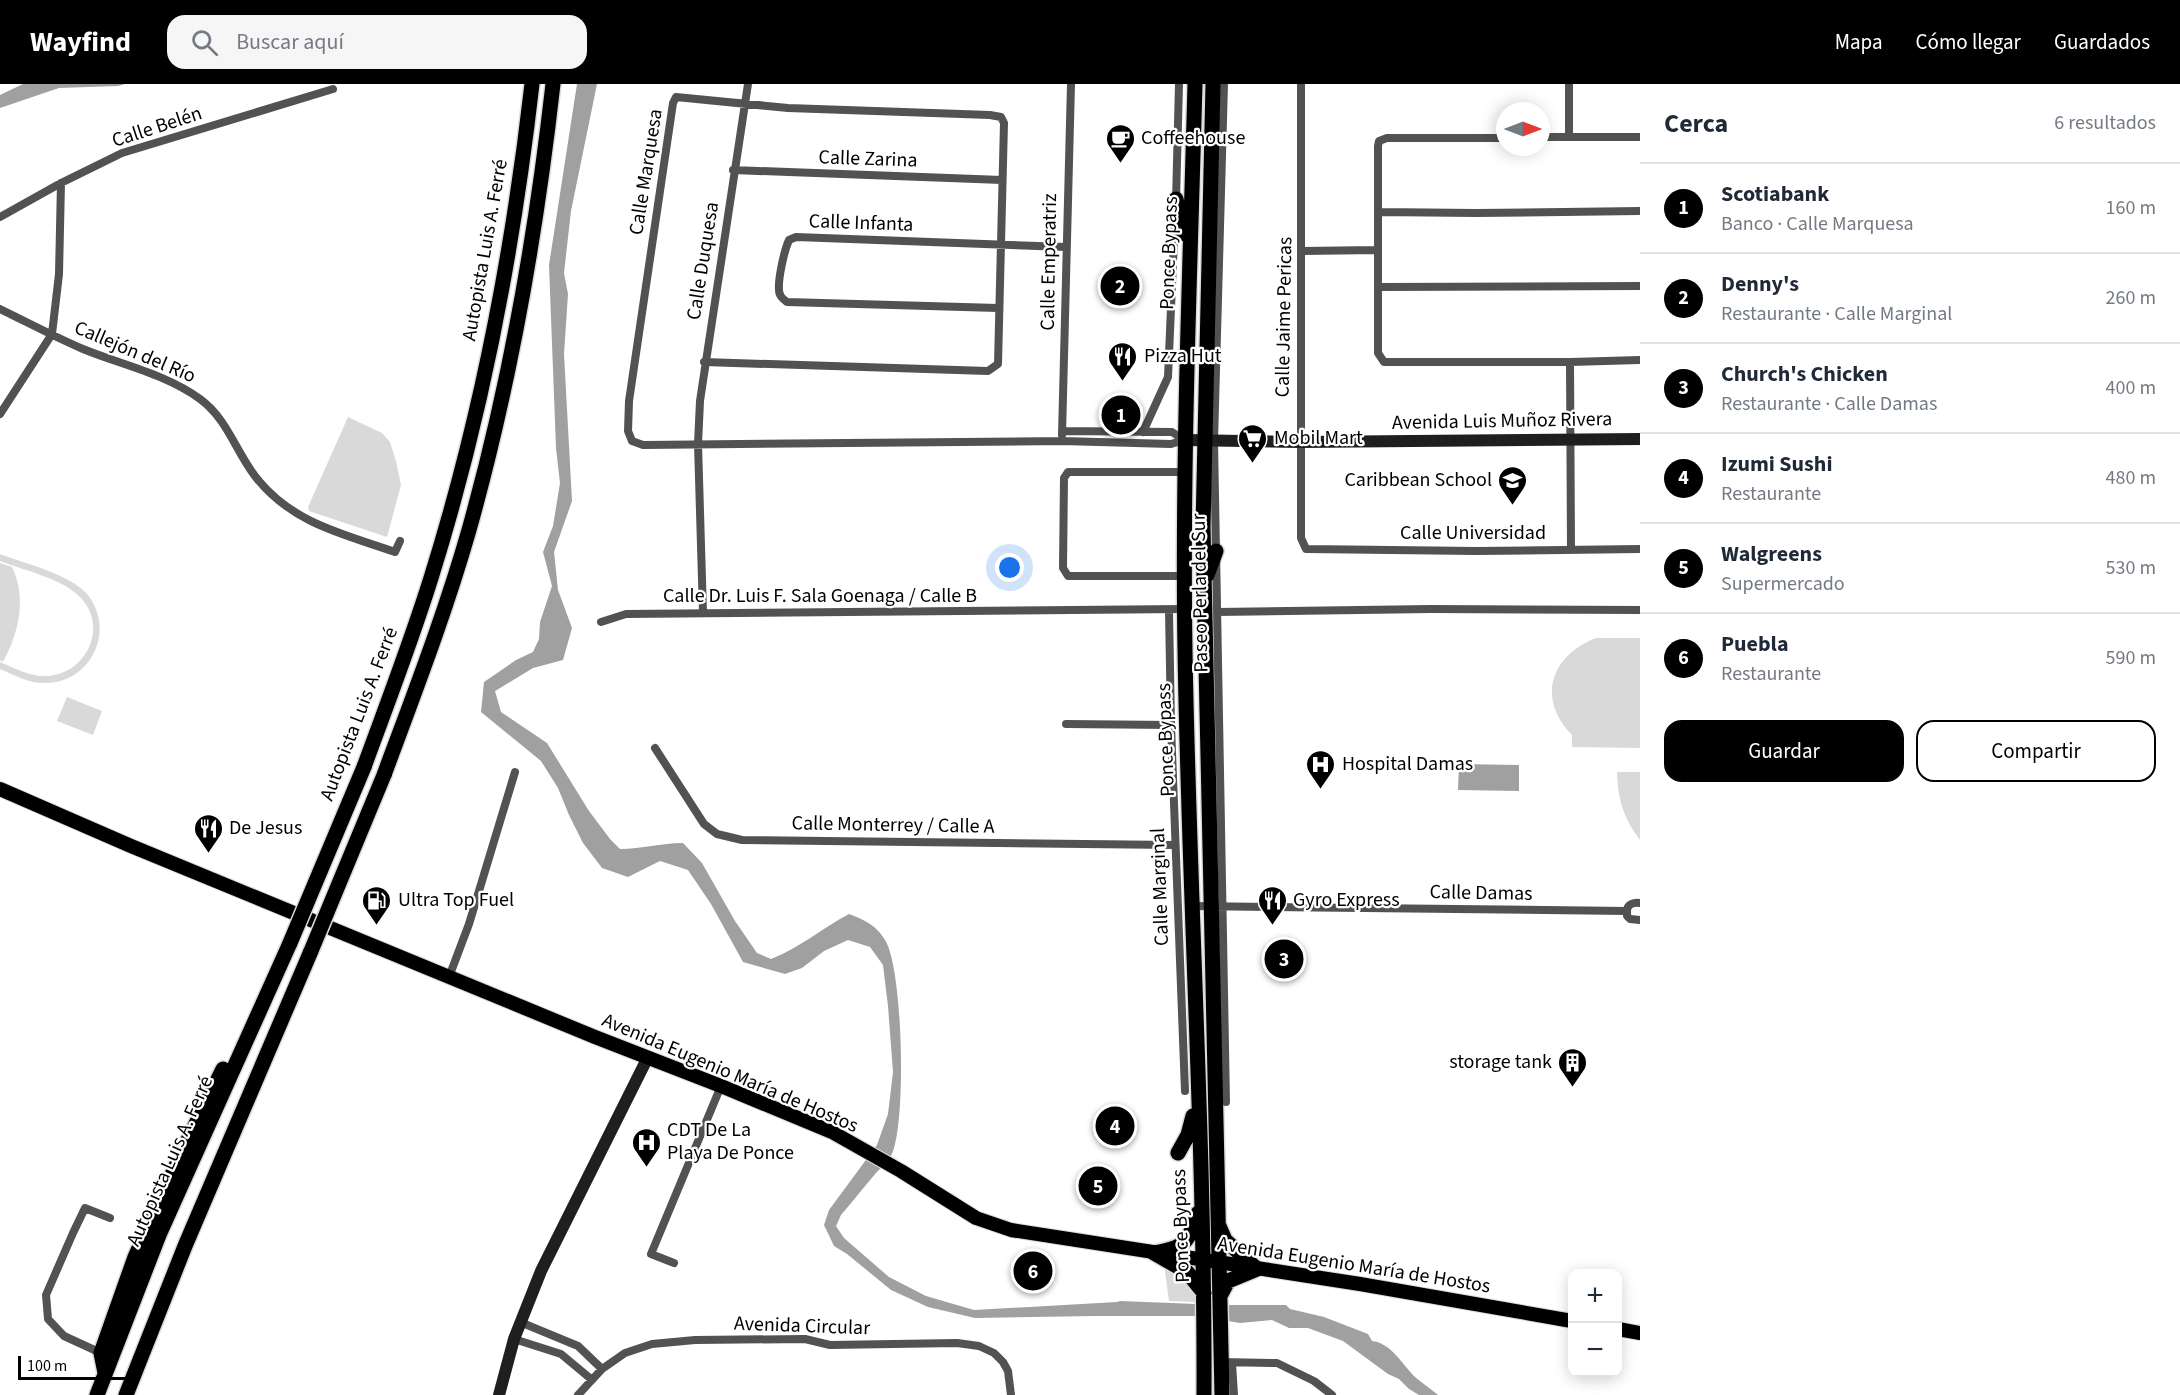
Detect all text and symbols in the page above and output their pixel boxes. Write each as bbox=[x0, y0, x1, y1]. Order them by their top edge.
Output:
search box bbox=[167, 15, 587, 69]
text: Wayfind bbox=[30, 22, 131, 62]
icon: search bbox=[188, 26, 221, 59]
text: Buscar aquí bbox=[236, 26, 344, 58]
text: Mapa bbox=[1835, 27, 1883, 57]
text: Cómo llegar bbox=[1916, 27, 2021, 57]
text: Guardados bbox=[2054, 27, 2150, 57]
street label: Calle Belén bbox=[108, 99, 206, 155]
north arrow bbox=[1496, 102, 1550, 156]
text: Cerca bbox=[1664, 105, 1728, 142]
street label: Calle Marquesa bbox=[622, 107, 670, 237]
text: 6 resultados bbox=[2054, 109, 2156, 137]
cafe icon: Coffeehouse bbox=[1104, 122, 1136, 164]
place label: Coffeehouse bbox=[1141, 124, 1245, 152]
street label: Calle Zarina bbox=[818, 143, 918, 175]
street label: Autopista Luis A. Ferré bbox=[455, 157, 515, 343]
text: Scotiabank bbox=[1721, 178, 1829, 210]
street label: Calle Emperatriz bbox=[1034, 193, 1064, 331]
text: 1 bbox=[1678, 194, 1689, 222]
text: 160 m bbox=[2106, 194, 2156, 222]
street label: Ponce Bypass bbox=[1153, 196, 1185, 310]
street label: Calle Duquesa bbox=[680, 200, 726, 322]
street label: Calle Infanta bbox=[808, 207, 914, 239]
text: Banco · Calle Marquesa bbox=[1721, 210, 1914, 238]
street label: Calle Jaime Pericas bbox=[1269, 236, 1299, 398]
pin: 2 bbox=[1100, 264, 1140, 308]
text: Denny's bbox=[1721, 268, 1799, 300]
text: 2 bbox=[1678, 284, 1689, 312]
text: 260 m bbox=[2106, 284, 2156, 312]
text: Restaurante · Calle Marginal bbox=[1721, 300, 1952, 328]
street label: Callejón del Río bbox=[70, 314, 200, 390]
restaurant icon: Pizza Hut bbox=[1107, 340, 1139, 382]
place label: Pizza Hut bbox=[1144, 342, 1222, 370]
text: Church's Chicken bbox=[1721, 358, 1888, 390]
text: 3 bbox=[1678, 374, 1689, 402]
text: 400 m bbox=[2106, 374, 2156, 402]
text: Restaurante · Calle Damas bbox=[1721, 390, 1937, 418]
pin: 1 bbox=[1102, 392, 1140, 438]
street label: Avenida Luis Muñoz Rivera bbox=[1392, 405, 1612, 437]
supermarket icon: Mobil Mart bbox=[1237, 422, 1269, 464]
place label: Mobil Mart bbox=[1274, 424, 1363, 452]
text: Izumi Sushi bbox=[1721, 448, 1832, 480]
school or university icon: Caribbean School bbox=[1497, 464, 1529, 506]
text: 4 bbox=[1678, 464, 1689, 492]
text: 480 m bbox=[2106, 464, 2156, 492]
place label: Caribbean School bbox=[1344, 466, 1492, 494]
text: Restaurante bbox=[1721, 480, 1821, 508]
street label: Paseo Perla del Sur bbox=[1185, 513, 1215, 673]
street label: Calle Universidad bbox=[1400, 519, 1546, 547]
text: Walgreens bbox=[1721, 538, 1822, 570]
your location bbox=[995, 553, 1024, 582]
text: 5 bbox=[1678, 554, 1689, 582]
text: 530 m bbox=[2106, 554, 2156, 582]
text: Supermercado bbox=[1721, 570, 1845, 598]
street label: Calle Dr. Luis F. Sala Goenaga / Calle B bbox=[663, 582, 977, 610]
street label: Autopista Luis A. Ferré bbox=[313, 623, 405, 805]
text: Puebla bbox=[1721, 628, 1789, 660]
text: 6 bbox=[1678, 644, 1689, 672]
text: 590 m bbox=[2106, 644, 2156, 672]
text: Restaurante bbox=[1721, 660, 1821, 688]
street label: Ponce Bypass bbox=[1150, 683, 1182, 797]
button: Guardar bbox=[1664, 720, 1904, 782]
button: Compartir bbox=[1916, 720, 2156, 782]
hospital icon: Hospital Damas bbox=[1305, 748, 1337, 790]
place label: Hospital Damas bbox=[1342, 750, 1473, 778]
street label: Calle Monterrey / Calle A bbox=[791, 809, 995, 841]
restaurant icon: De Jesus bbox=[192, 812, 224, 854]
place label: De Jesus bbox=[229, 814, 302, 842]
street label: Calle Marginal bbox=[1144, 827, 1176, 947]
street label: Calle Damas bbox=[1429, 878, 1533, 908]
fuel station icon: Ultra Top Fuel bbox=[361, 884, 393, 926]
restaurant icon: Gyro Express bbox=[1256, 884, 1288, 926]
place label: Ultra Top Fuel bbox=[398, 886, 514, 914]
place label: Gyro Express bbox=[1293, 886, 1400, 914]
pin: 3 bbox=[1264, 936, 1304, 982]
street label: Avenida Eugenio María de Hostos bbox=[598, 1006, 862, 1140]
building icon: storage tank bbox=[1557, 1046, 1589, 1088]
place label: storage tank bbox=[1449, 1048, 1552, 1076]
street label: Autopista Luis A. Ferré bbox=[120, 1071, 220, 1251]
pin: 4 bbox=[1096, 1104, 1134, 1148]
place label: CDT De La Playa De Ponce bbox=[667, 1116, 794, 1167]
hospital icon: CDT De La Playa De Ponce bbox=[630, 1126, 662, 1168]
pin: 5 bbox=[1078, 1164, 1118, 1208]
street label: Ponce Bypass bbox=[1165, 1169, 1197, 1283]
street label: Avenida Eugenio María de Hostos bbox=[1216, 1230, 1492, 1300]
pin: 6 bbox=[1014, 1248, 1052, 1294]
map controls bbox=[1568, 1269, 1622, 1377]
button: + bbox=[1568, 1269, 1622, 1323]
street label: Avenida Circular bbox=[733, 1310, 871, 1342]
button: − bbox=[1568, 1323, 1622, 1377]
scale bar bbox=[18, 1353, 136, 1380]
text: 100 m bbox=[27, 1355, 67, 1377]

